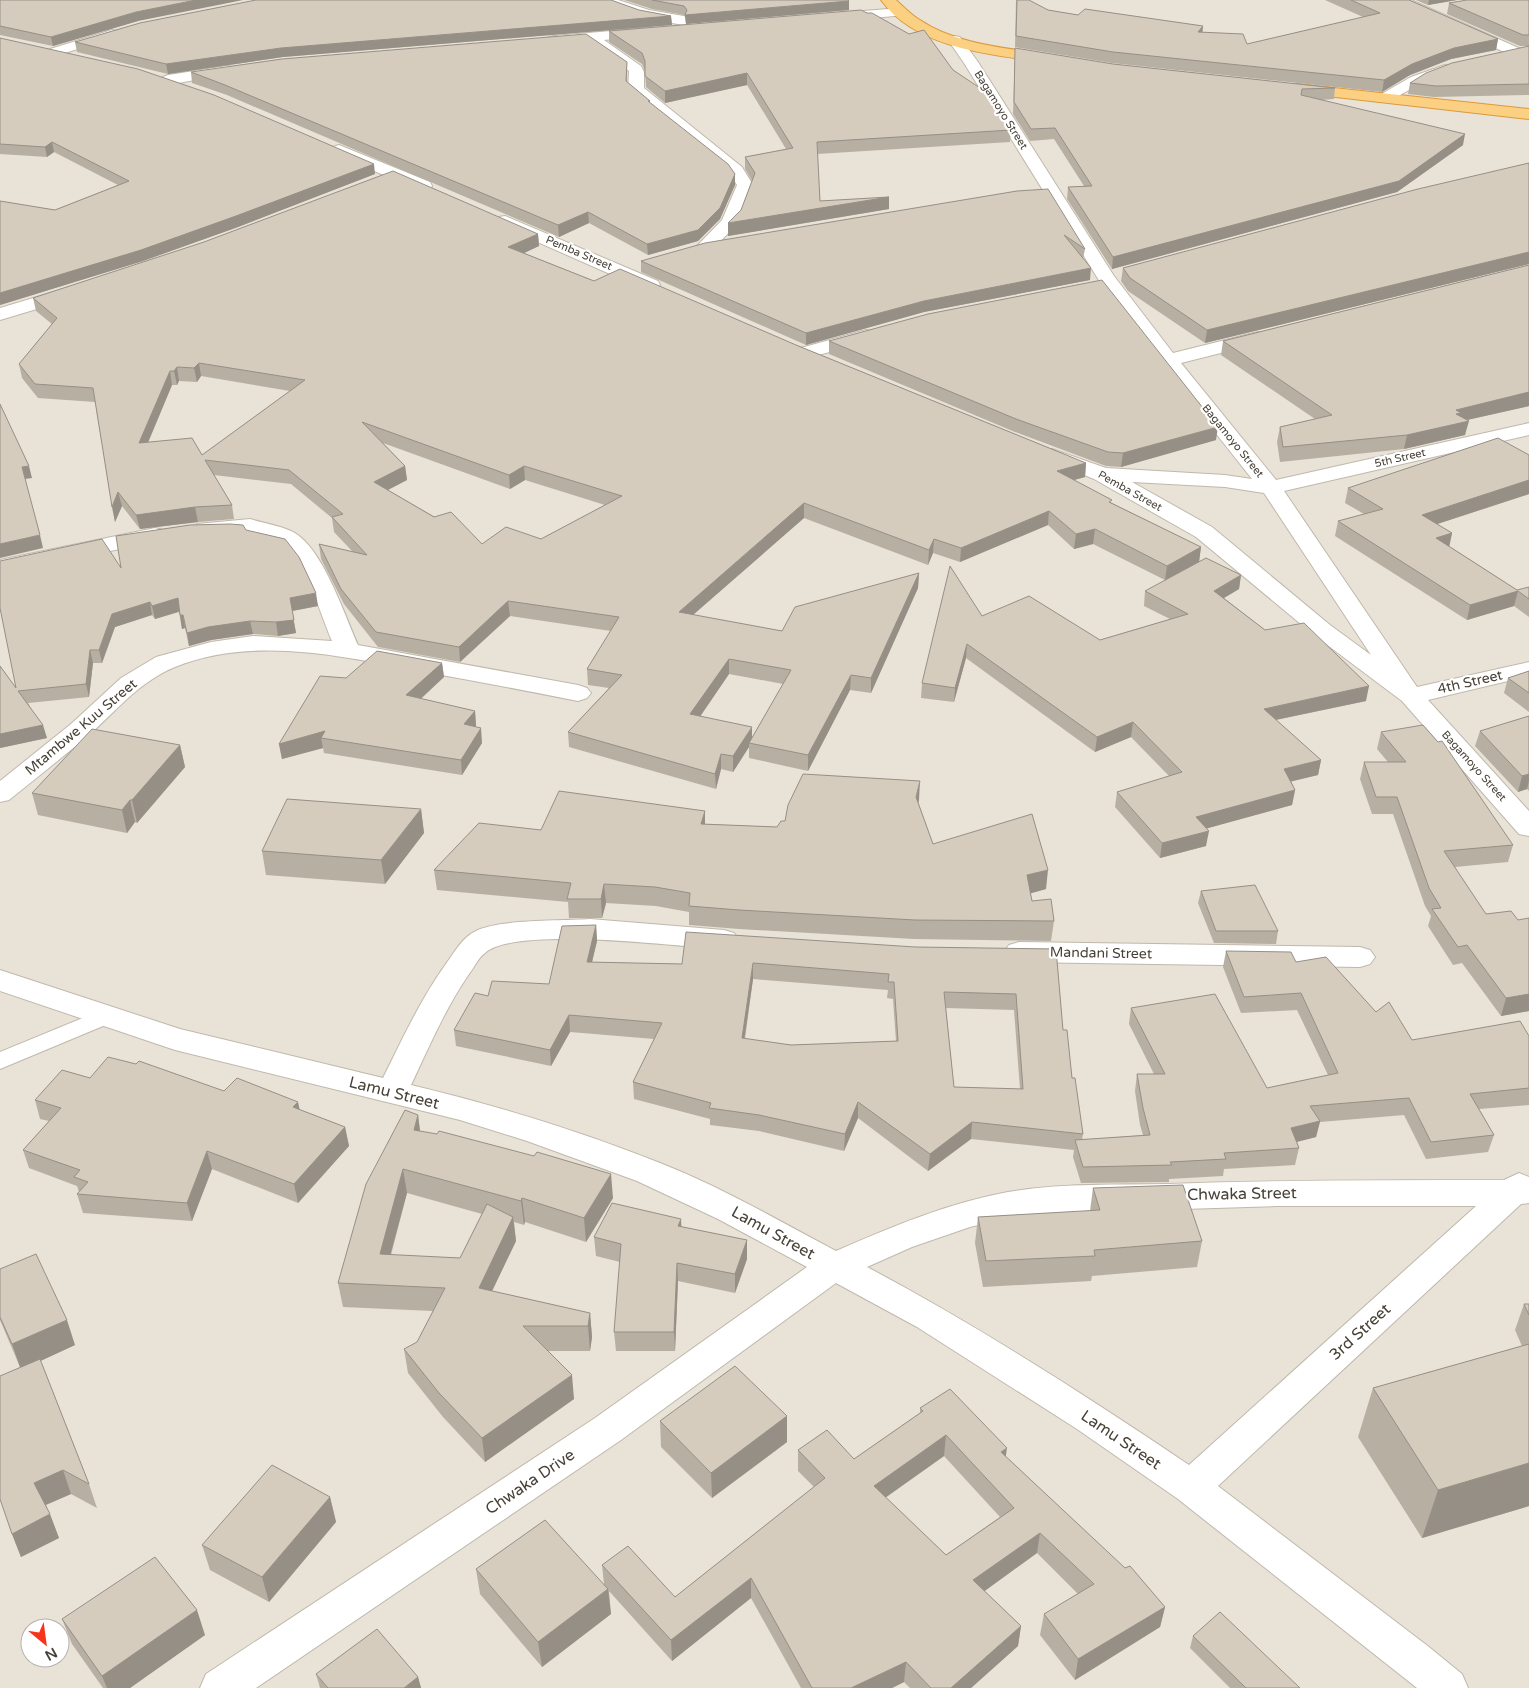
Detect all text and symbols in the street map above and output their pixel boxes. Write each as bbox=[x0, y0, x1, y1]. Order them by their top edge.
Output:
street label: Bagamoyo Street bbox=[972, 68, 1030, 152]
street label: Pemba Street bbox=[544, 233, 614, 273]
street label: Bagamoyo Street bbox=[1199, 402, 1267, 480]
street label: 5th Street bbox=[1373, 446, 1427, 470]
street label: Pemba Street bbox=[1096, 468, 1164, 514]
street label: 4th Street bbox=[1436, 666, 1505, 698]
street label: Mtambwe Kuu Street bbox=[22, 675, 141, 779]
street label: Bagamoyo Street bbox=[1439, 728, 1509, 804]
street label: Mandani Street bbox=[1050, 944, 1153, 962]
street label: Lamu Street bbox=[347, 1072, 441, 1114]
street label: Chwaka Street bbox=[1187, 1183, 1297, 1205]
street label: Lamu Street bbox=[728, 1202, 818, 1264]
street label: 3rd Street bbox=[1325, 1299, 1395, 1365]
street label: Lamu Street bbox=[1077, 1406, 1165, 1474]
street label: Chwaka Drive bbox=[482, 1445, 578, 1519]
north arrow bbox=[20, 1618, 70, 1668]
text: N bbox=[42, 1644, 60, 1664]

